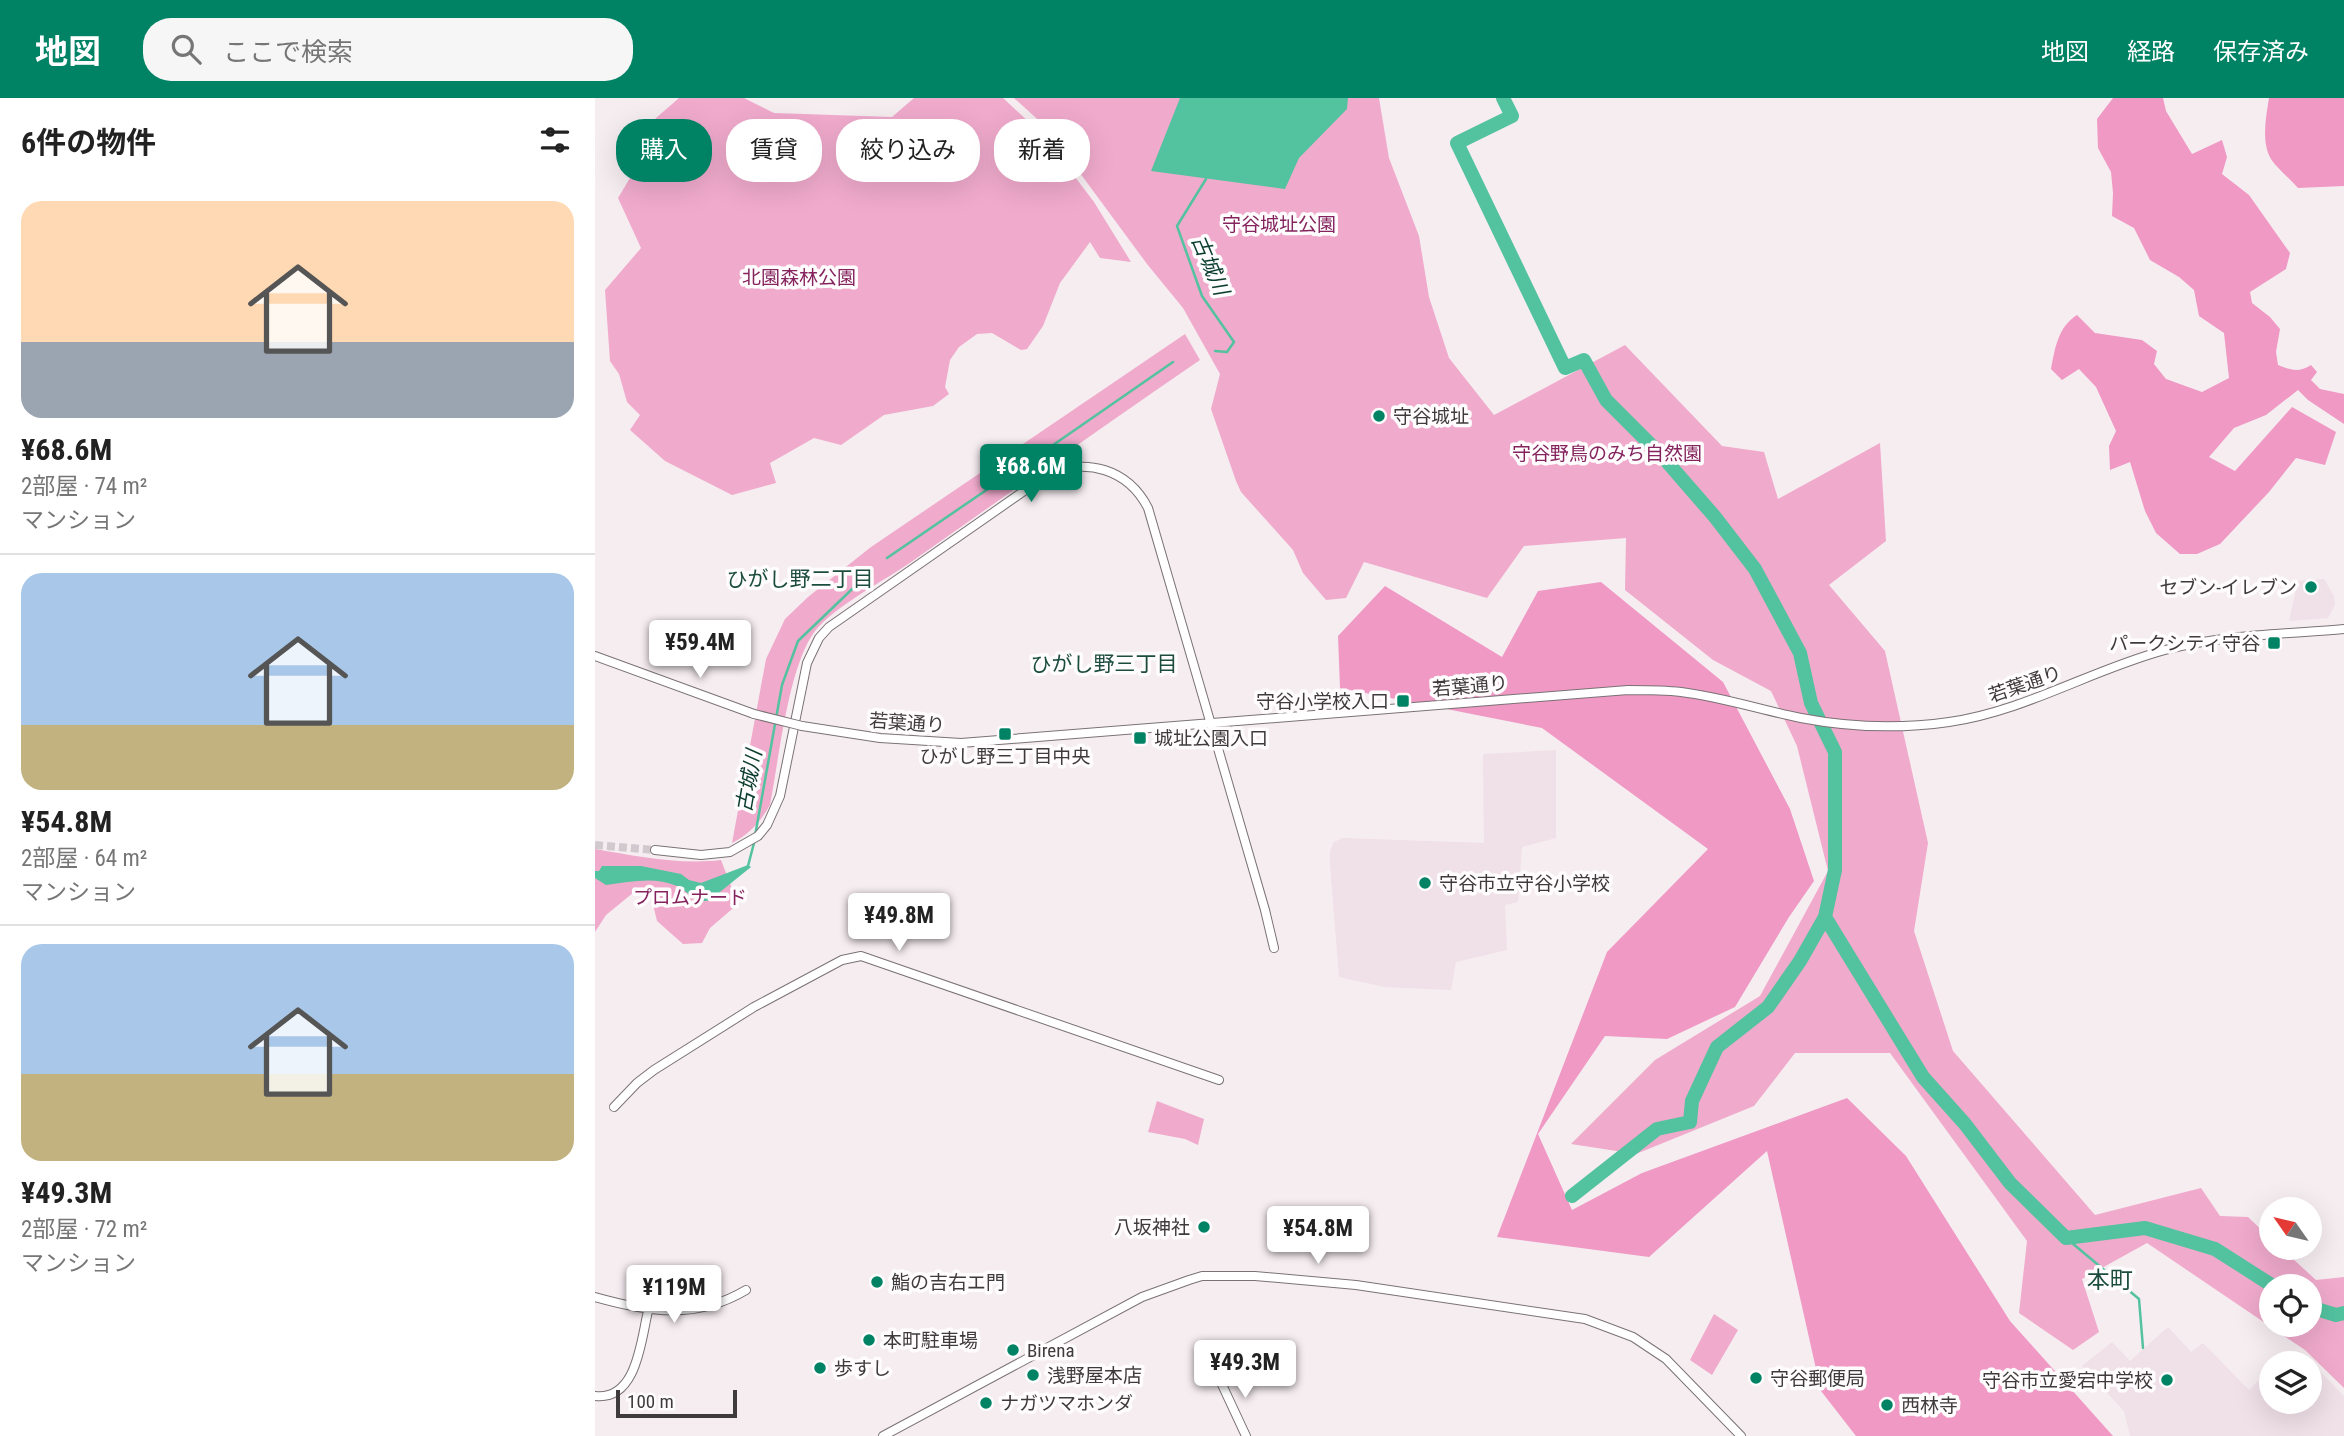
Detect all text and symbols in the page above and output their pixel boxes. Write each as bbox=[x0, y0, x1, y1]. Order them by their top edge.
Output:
search box bbox=[143, 18, 633, 81]
icon: search bbox=[167, 30, 205, 68]
text: 地図 bbox=[35, 32, 101, 71]
text: ここで検索 bbox=[223, 37, 353, 67]
text: 地図 bbox=[2041, 38, 2089, 66]
text: 経路 bbox=[2127, 38, 2175, 66]
text: 保存済み bbox=[2213, 38, 2309, 66]
chip: 購入 bbox=[616, 119, 712, 182]
chip: 賃貸 bbox=[726, 119, 822, 182]
chip: 絞り込み bbox=[836, 119, 980, 182]
chip: 新着 bbox=[994, 119, 1090, 182]
icon: filters bbox=[536, 121, 574, 159]
text: 6件の物件 bbox=[21, 125, 156, 160]
park label: 守谷城址公園 bbox=[1222, 213, 1336, 236]
water label: 古城川 bbox=[1187, 231, 1234, 301]
icon: home bbox=[235, 246, 361, 372]
park label: 北園森林公園 bbox=[742, 266, 856, 289]
place label: 守谷城址 bbox=[1393, 405, 1469, 428]
marker: 守谷城址 bbox=[1371, 408, 1387, 424]
text: ¥68.6M bbox=[21, 432, 112, 467]
park label: 守谷野鳥のみち自然園 bbox=[1512, 442, 1702, 465]
pin: ¥68.6M bbox=[974, 444, 1088, 504]
text: ¥68.6M bbox=[996, 453, 1066, 480]
text: 2部屋 · 74 m² bbox=[21, 473, 147, 500]
text: マンション bbox=[21, 507, 136, 534]
district label: ひがし野二丁目 bbox=[727, 567, 874, 591]
place label: セブン-イレブン bbox=[2159, 576, 2297, 599]
marker: セブン-イレブン bbox=[2303, 579, 2319, 595]
icon: home bbox=[235, 618, 361, 744]
pin: ¥59.4M bbox=[643, 620, 757, 680]
text: ¥59.4M bbox=[665, 629, 735, 656]
place label: パークシティ守谷 bbox=[2109, 632, 2260, 655]
marker: パークシティ守谷 bbox=[2266, 635, 2282, 651]
district label: ひがし野三丁目 bbox=[1031, 652, 1178, 676]
street label: 若葉通り bbox=[1985, 661, 2065, 707]
street label: 若葉通り bbox=[1431, 671, 1509, 701]
place label: 守谷小学校入口 bbox=[1256, 690, 1389, 713]
marker: 守谷小学校入口 bbox=[1395, 693, 1411, 709]
street label: 若葉通り bbox=[868, 709, 946, 737]
marker: ひがし野三丁目中央 bbox=[997, 726, 1013, 742]
place label: 城址公園入口 bbox=[1154, 727, 1268, 750]
marker: 城址公園入口 bbox=[1132, 730, 1148, 746]
place label: ひがし野三丁目中央 bbox=[919, 745, 1091, 768]
water label: 古城川 bbox=[732, 746, 767, 814]
text: ¥54.8M bbox=[21, 804, 112, 839]
text: 2部屋 · 64 m² bbox=[21, 845, 147, 872]
place label: 守谷市立守谷小学校 bbox=[1439, 872, 1610, 895]
marker: 守谷市立守谷小学校 bbox=[1417, 875, 1433, 891]
text: マンション bbox=[21, 879, 136, 906]
park label: プロムナード bbox=[633, 886, 747, 909]
pin: ¥49.8M bbox=[842, 894, 956, 953]
text: ¥49.8M bbox=[864, 902, 934, 929]
icon: home bbox=[235, 989, 361, 1115]
text: ¥49.3M bbox=[21, 1175, 112, 1210]
north arrow bbox=[2259, 1197, 2322, 1260]
map controls bbox=[2259, 1197, 2322, 1414]
pin: ¥54.8M bbox=[1261, 1206, 1375, 1266]
text: ¥54.8M bbox=[1283, 1215, 1353, 1242]
text: 2部屋 · 72 m² bbox=[21, 1216, 147, 1243]
place label: 八坂神社 bbox=[1114, 1216, 1190, 1239]
marker: 八坂神社 bbox=[1196, 1219, 1212, 1235]
text: マンション bbox=[21, 1250, 136, 1277]
pin: ¥119M bbox=[625, 1266, 723, 1325]
district label: 本町 bbox=[2087, 1267, 2133, 1294]
place label: 鮨の吉右エ門 bbox=[891, 1271, 1005, 1294]
text: ¥119M bbox=[642, 1274, 706, 1301]
marker: 鮨の吉右エ門 bbox=[869, 1274, 885, 1290]
button: locate bbox=[2259, 1274, 2322, 1337]
place label: 本町駐車場 bbox=[883, 1329, 978, 1352]
marker: 本町駐車場 bbox=[861, 1332, 877, 1348]
place label: Birena bbox=[1027, 1339, 1075, 1362]
pin: ¥49.3M bbox=[1188, 1340, 1302, 1400]
marker: Birena bbox=[1005, 1342, 1021, 1358]
text: ¥49.3M bbox=[1210, 1349, 1280, 1376]
button: layers bbox=[2259, 1351, 2322, 1414]
place label: 歩すし bbox=[834, 1357, 891, 1380]
marker: 歩すし bbox=[812, 1360, 828, 1376]
place label: 浅野屋本店 bbox=[1047, 1364, 1142, 1387]
marker: 浅野屋本店 bbox=[1025, 1367, 1041, 1383]
place label: 守谷郵便局 bbox=[1770, 1367, 1865, 1390]
place label: 守谷市立愛宕中学校 bbox=[1982, 1369, 2153, 1392]
marker: 守谷郵便局 bbox=[1748, 1370, 1764, 1386]
marker: 守谷市立愛宕中学校 bbox=[2159, 1372, 2175, 1388]
scale bar bbox=[616, 1387, 737, 1419]
text: 100 m bbox=[627, 1390, 674, 1413]
place label: ナガツマホンダ bbox=[1000, 1392, 1133, 1415]
place label: 西林寺 bbox=[1901, 1394, 1958, 1417]
marker: ナガツマホンダ bbox=[978, 1395, 994, 1411]
marker: 西林寺 bbox=[1879, 1397, 1895, 1413]

